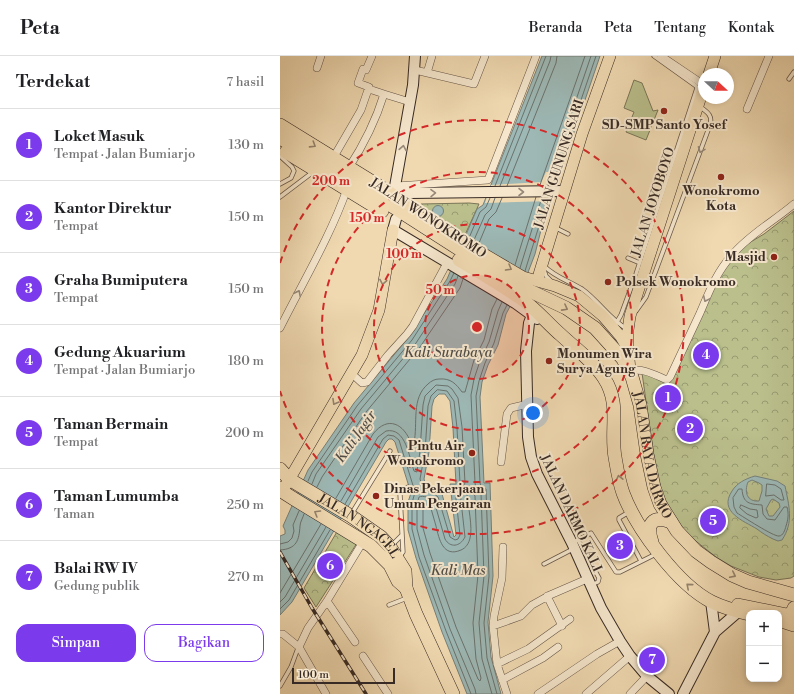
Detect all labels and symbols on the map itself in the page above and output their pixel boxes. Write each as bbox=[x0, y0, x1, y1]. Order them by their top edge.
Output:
north arrow bbox=[698, 68, 734, 104]
street label: JALAN GUNUNG SARI bbox=[530, 97, 587, 232]
marker: SD-SMP Santo Yosef bbox=[659, 106, 669, 116]
place label: SD-SMP Santo Yosef bbox=[602, 117, 728, 133]
one-way arrow bbox=[309, 140, 316, 148]
one-way arrow bbox=[398, 144, 407, 151]
street label: JALAN JOYOBOYO bbox=[627, 145, 678, 260]
one-way arrow bbox=[697, 147, 705, 154]
marker: Wonokromo Kota bbox=[716, 172, 726, 182]
text: 200 m bbox=[312, 174, 350, 189]
street label: JALAN WONOKROMO bbox=[366, 174, 489, 262]
place label: Wonokromo Kota bbox=[681, 183, 760, 214]
one-way arrow bbox=[518, 188, 524, 196]
one-way arrow bbox=[430, 189, 436, 197]
text: 150 m bbox=[350, 211, 384, 226]
text: 100 m bbox=[386, 247, 422, 262]
place label: Masjid bbox=[725, 249, 766, 265]
marker: Masjid bbox=[769, 252, 779, 262]
one-way arrow bbox=[504, 264, 512, 271]
place label: Polsek Wonokromo bbox=[616, 274, 736, 290]
marker: Polsek Wonokromo bbox=[603, 277, 613, 287]
one-way arrow bbox=[379, 279, 388, 286]
text: 50 m bbox=[425, 283, 455, 298]
one-way arrow bbox=[293, 290, 301, 297]
one-way arrow bbox=[703, 295, 711, 302]
one-way arrow bbox=[561, 304, 568, 311]
centre of rings bbox=[470, 320, 484, 334]
pin: 4 bbox=[693, 340, 719, 370]
water label: Kali Surabaya bbox=[404, 344, 493, 362]
place label: Monumen Wira Surya Agung bbox=[557, 346, 653, 377]
marker: Monumen Wira Surya Agung bbox=[544, 356, 554, 366]
pin: 1 bbox=[655, 383, 681, 413]
street label: JALAN RAYA DARMO bbox=[628, 389, 675, 522]
one-way arrow bbox=[332, 398, 339, 405]
your location bbox=[523, 403, 543, 423]
water label: Kali Jagir bbox=[331, 406, 381, 467]
pin: 2 bbox=[677, 414, 703, 444]
place label: Pintu Air Wonokromo bbox=[386, 438, 464, 469]
marker: Pintu Air Wonokromo bbox=[467, 448, 477, 458]
street label: JALAN DARMO KALI bbox=[536, 451, 605, 574]
one-way arrow bbox=[615, 475, 624, 482]
place label: Dinas Pekerjaan Umum Pengairan bbox=[384, 481, 491, 512]
street label: JALAN NGAGEL bbox=[314, 490, 403, 561]
marker: Dinas Pekerjaan Umum Pengairan bbox=[371, 491, 381, 501]
pin: 5 bbox=[700, 506, 726, 536]
one-way arrow bbox=[314, 510, 321, 517]
pin: 3 bbox=[607, 531, 633, 561]
pin: 6 bbox=[317, 551, 343, 581]
water label: Kali Mas bbox=[430, 562, 486, 580]
one-way arrow bbox=[729, 570, 737, 578]
one-way arrow bbox=[686, 583, 694, 590]
pin: 7 bbox=[639, 645, 665, 675]
scale bar bbox=[292, 666, 395, 685]

